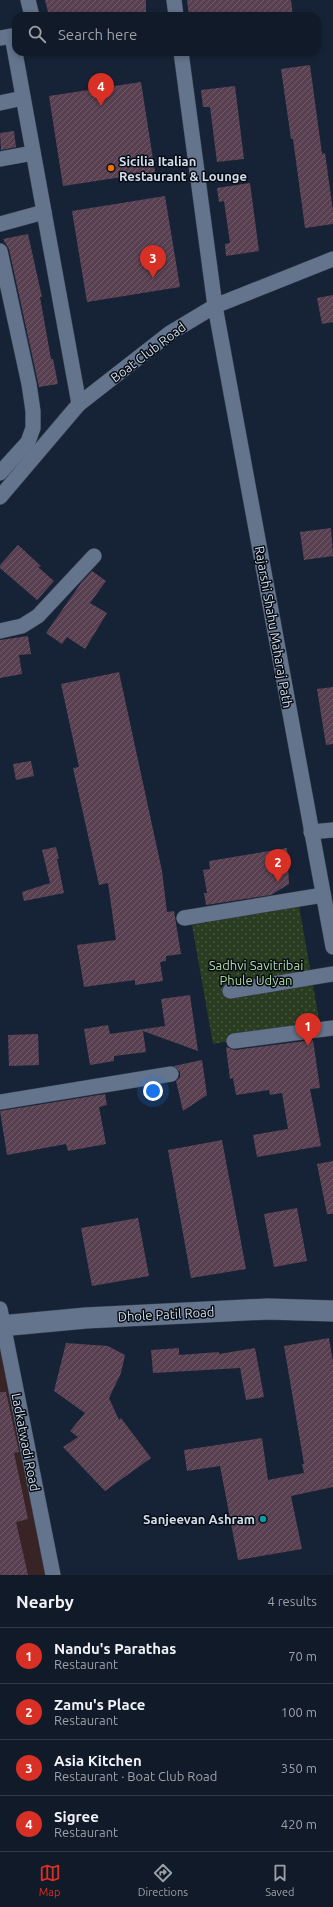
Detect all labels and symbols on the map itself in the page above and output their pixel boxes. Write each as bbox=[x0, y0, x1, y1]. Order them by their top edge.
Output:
pin: 4 bbox=[88, 73, 114, 106]
place label: Sicilia Italian Restaurant & Lounge bbox=[119, 154, 247, 183]
marker: Sicilia Italian Restaurant & Lounge bbox=[106, 163, 116, 173]
pin: 3 bbox=[140, 245, 166, 278]
street label: Boat Club Road bbox=[108, 319, 188, 385]
street label: Rajarshi Shahu Maharaj Path bbox=[253, 545, 295, 709]
pin: 2 bbox=[265, 849, 291, 882]
park label: Sadhvi Savitribai Phule Udyan bbox=[209, 958, 303, 987]
pin: 1 bbox=[295, 1013, 321, 1046]
your location bbox=[143, 1081, 163, 1101]
street label: Dhole Patil Road bbox=[117, 1304, 215, 1324]
street label: Ladkatwadi Road bbox=[10, 1392, 42, 1492]
place label: Sanjeevan Ashram bbox=[143, 1512, 255, 1526]
marker: Sanjeevan Ashram bbox=[258, 1514, 268, 1524]

